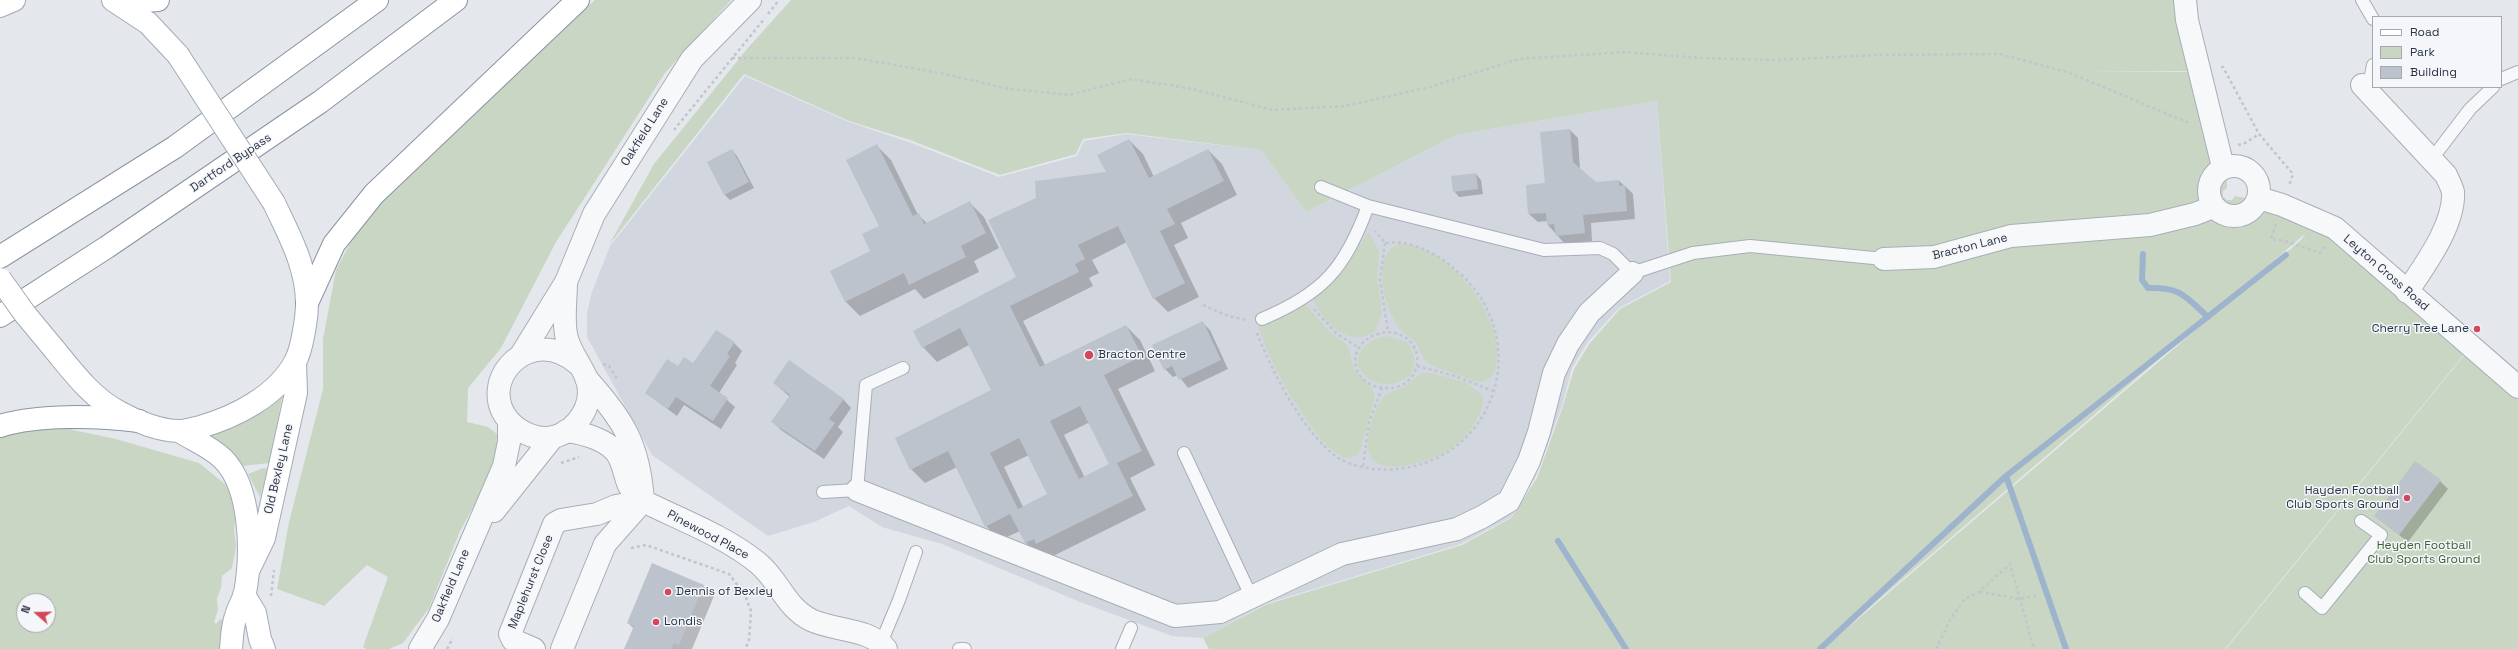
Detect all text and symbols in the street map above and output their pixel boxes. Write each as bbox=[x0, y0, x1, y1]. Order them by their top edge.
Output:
legend bbox=[2372, 16, 2502, 88]
text: Road bbox=[2410, 24, 2439, 40]
text: Park bbox=[2410, 44, 2435, 60]
text: Building bbox=[2410, 64, 2457, 80]
street label: Oakfield Lane bbox=[618, 95, 672, 169]
street label: Dartford Bypass bbox=[188, 131, 274, 195]
street label: Bracton Lane bbox=[1931, 231, 2009, 263]
street label: Leyton Cross Road bbox=[2340, 232, 2432, 314]
place label: Cherry Tree Lane bbox=[2372, 322, 2469, 336]
marker: Cherry Tree Lane bbox=[2472, 324, 2482, 334]
place label: Bracton Centre bbox=[1098, 348, 1186, 362]
marker: Bracton Centre bbox=[1083, 349, 1095, 361]
street label: Old Bexley Lane bbox=[262, 423, 296, 515]
place label: Hayden Football Club Sports Ground bbox=[2286, 484, 2399, 512]
marker: Hayden Football Club Sports Ground bbox=[2402, 493, 2412, 503]
street label: Pinewood Place bbox=[665, 507, 751, 563]
street label: Maplehurst Close bbox=[506, 533, 556, 631]
park label: Heyden Football Club Sports Ground bbox=[2368, 539, 2480, 567]
street label: Oakfield Lane bbox=[429, 547, 473, 625]
place label: Dennis of Bexley bbox=[676, 585, 773, 599]
marker: Dennis of Bexley bbox=[663, 587, 673, 597]
north arrow bbox=[16, 593, 56, 633]
text: N bbox=[18, 603, 34, 615]
place label: Londis bbox=[664, 615, 702, 629]
marker: Londis bbox=[651, 617, 661, 627]

